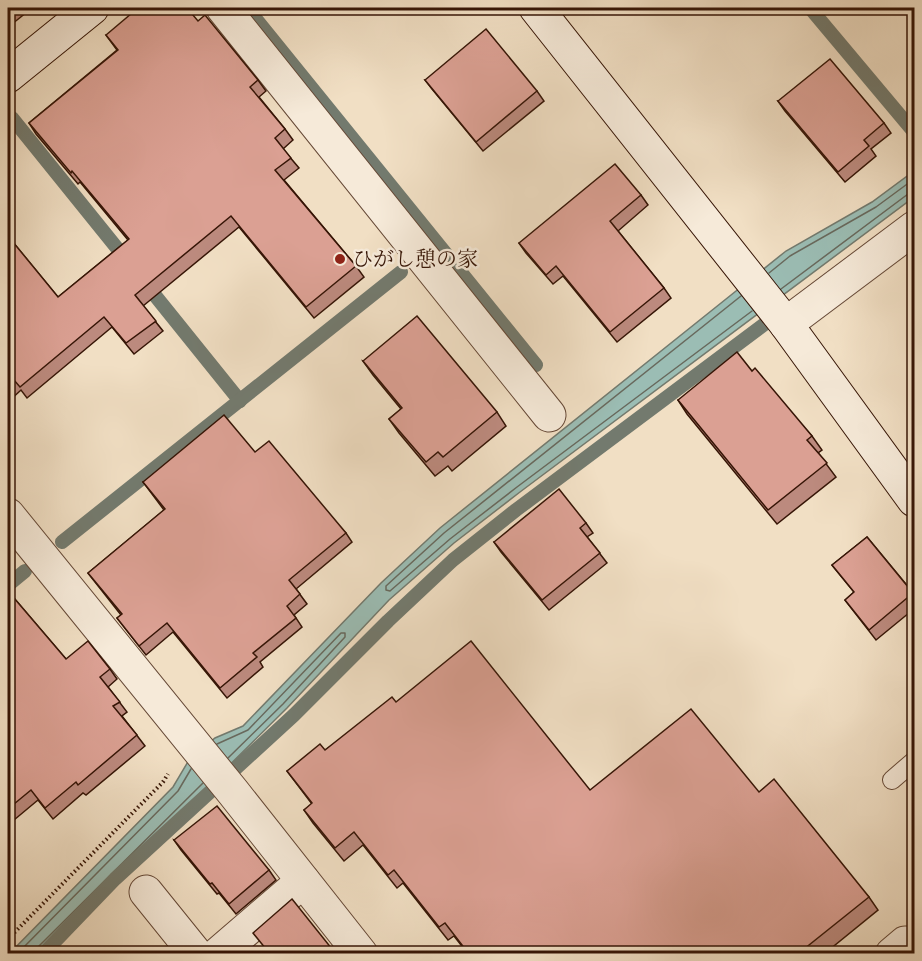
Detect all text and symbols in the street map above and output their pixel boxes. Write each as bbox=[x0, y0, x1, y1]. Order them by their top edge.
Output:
place label: ひがし憩の家 bbox=[352, 247, 478, 271]
marker: ひがし憩の家 bbox=[333, 252, 347, 266]

